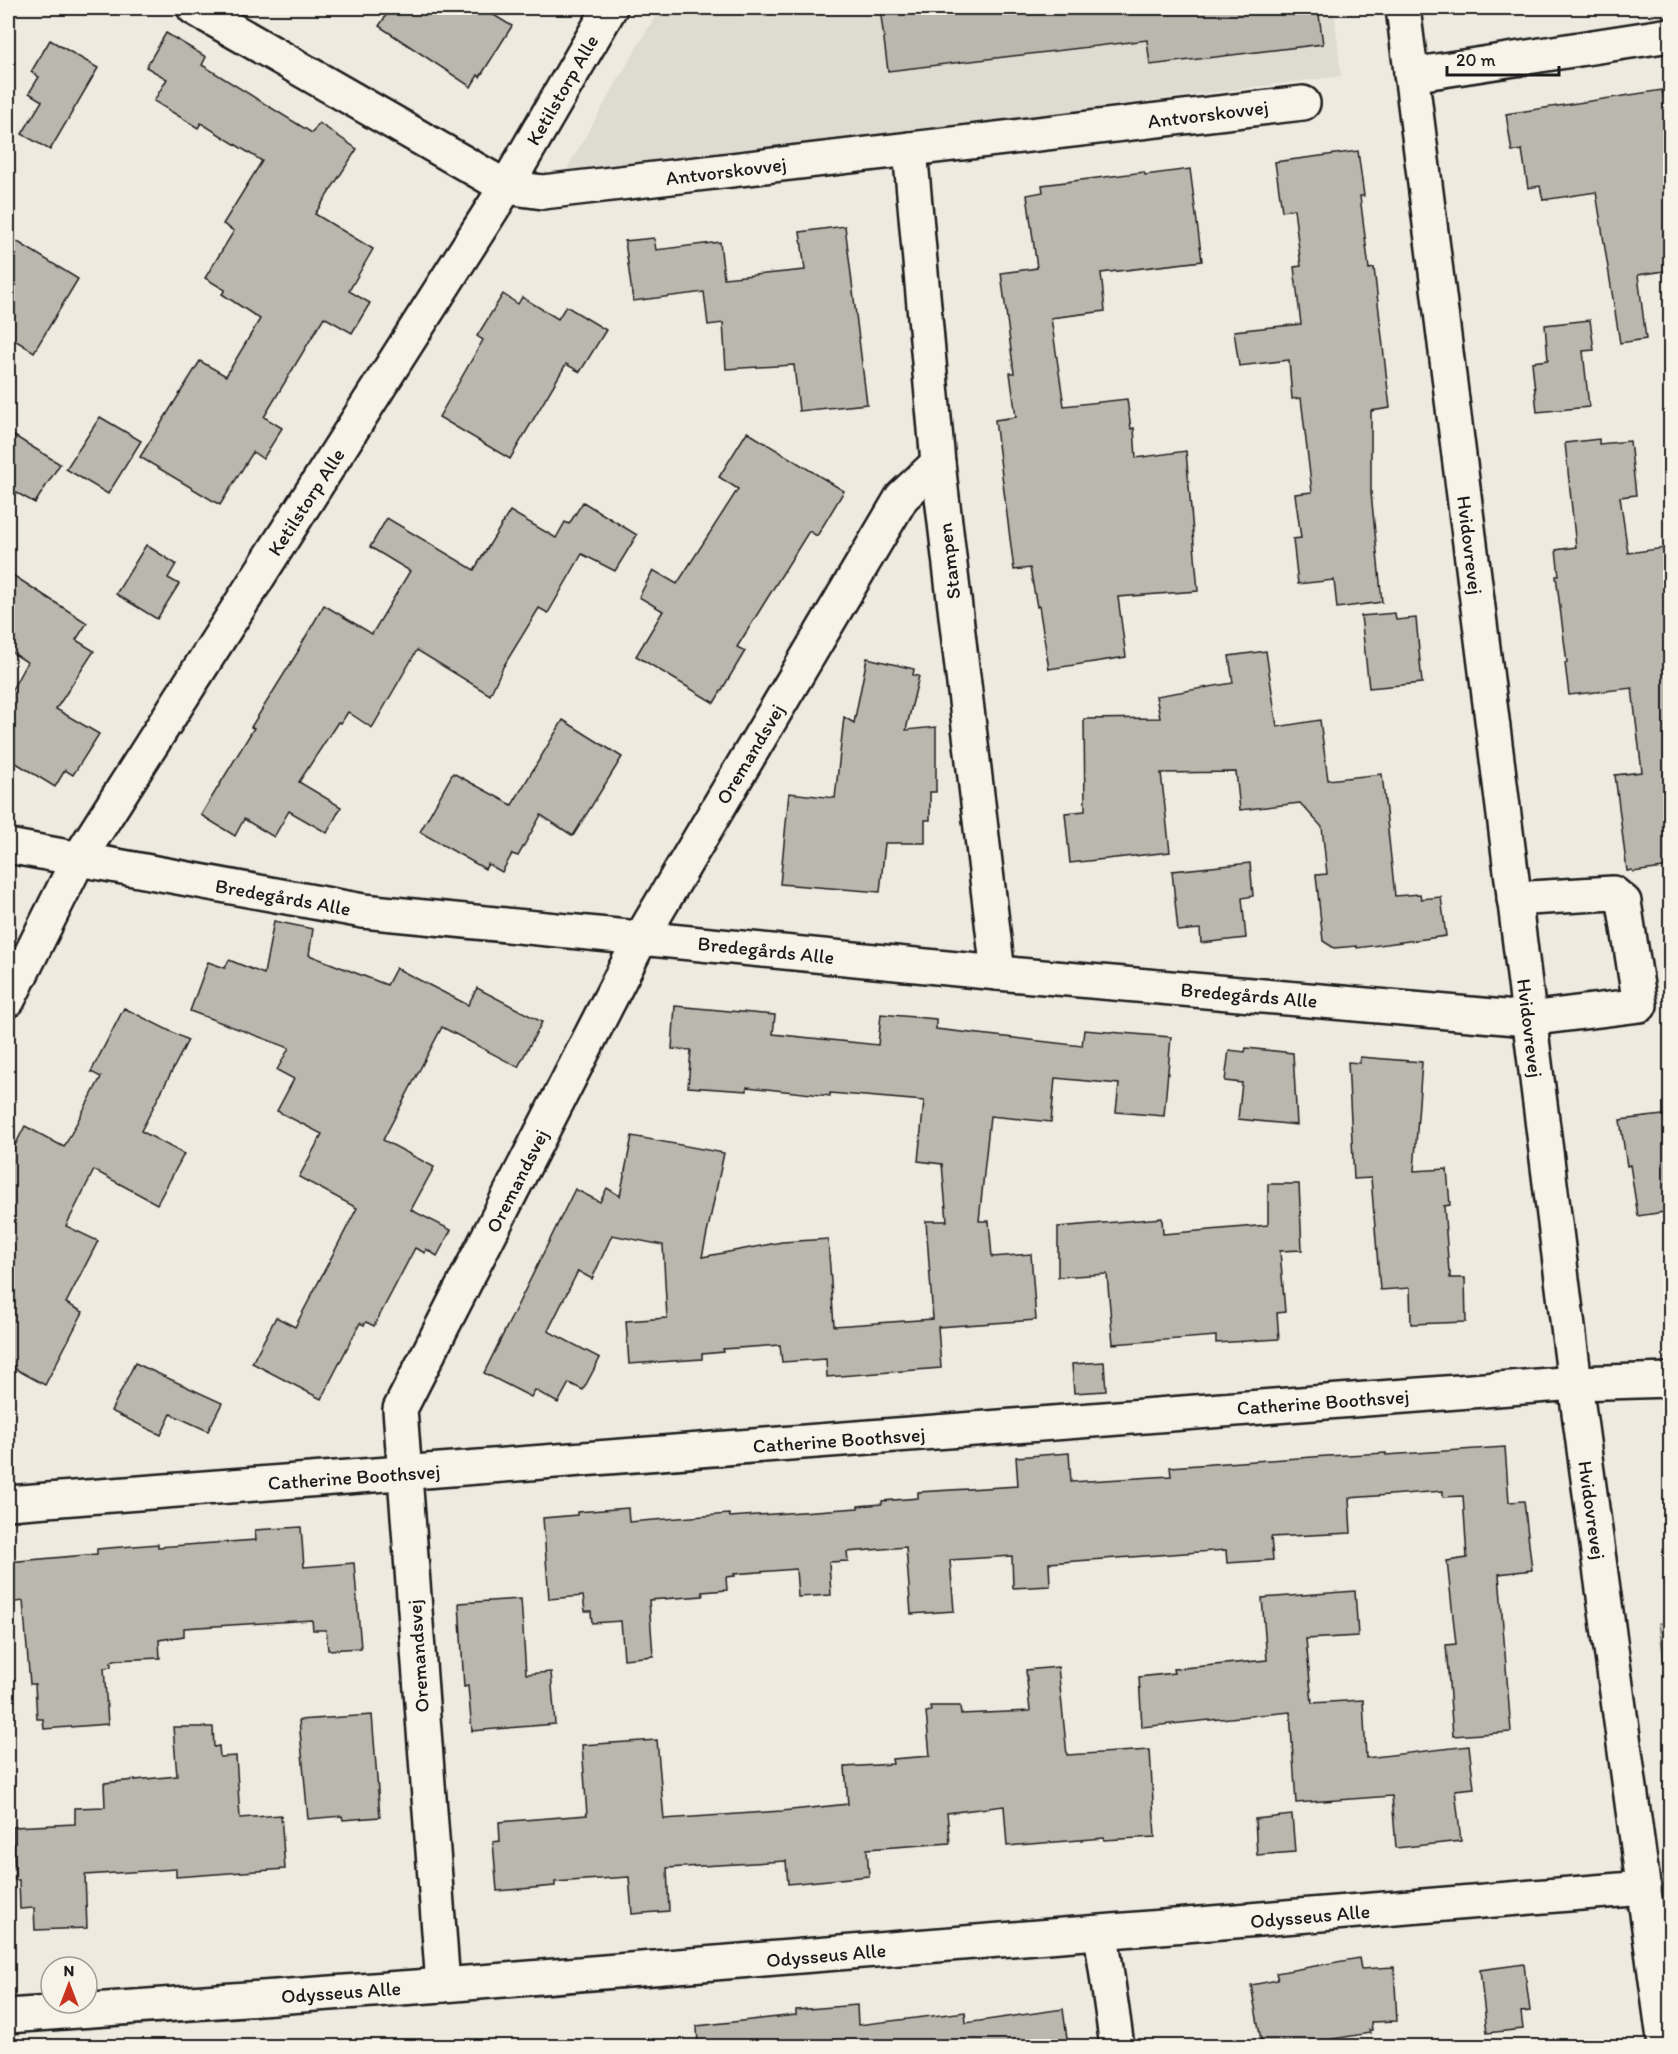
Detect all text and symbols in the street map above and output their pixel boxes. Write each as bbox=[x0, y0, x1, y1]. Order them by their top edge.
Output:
street label: Ketilstorp Alle bbox=[521, 31, 603, 149]
scale bar bbox=[1447, 39, 1560, 77]
text: 20 m bbox=[1456, 49, 1496, 71]
street label: Antvorskovvej bbox=[1146, 95, 1270, 133]
street label: Antvorskovvej bbox=[664, 152, 788, 190]
street label: Ketilstorp Alle bbox=[262, 444, 350, 560]
street label: Hvidovrevej bbox=[1452, 494, 1488, 596]
street label: Stampen bbox=[932, 521, 966, 601]
street label: Oremandsvej bbox=[711, 699, 789, 809]
street label: Bredegårds Alle bbox=[213, 873, 353, 921]
street label: Bredegårds Alle bbox=[697, 931, 835, 969]
street label: Bredegårds Alle bbox=[1180, 977, 1318, 1013]
street label: Hvidovrevej bbox=[1512, 977, 1548, 1079]
street label: Oremandsvej bbox=[481, 1125, 553, 1237]
street label: Catherine Boothsvej bbox=[1236, 1384, 1410, 1420]
street label: Catherine Boothsvej bbox=[752, 1422, 926, 1458]
street label: Catherine Boothsvej bbox=[267, 1459, 441, 1495]
street label: Hvidovrevej bbox=[1573, 1459, 1611, 1561]
street label: Oremandsvej bbox=[402, 1599, 434, 1713]
street label: Odysseus Alle bbox=[1249, 1899, 1371, 1933]
street label: Odysseus Alle bbox=[765, 1938, 887, 1972]
north arrow bbox=[39, 1955, 99, 2015]
text: N bbox=[64, 1961, 74, 1980]
street label: Odysseus Alle bbox=[280, 1976, 402, 2008]

